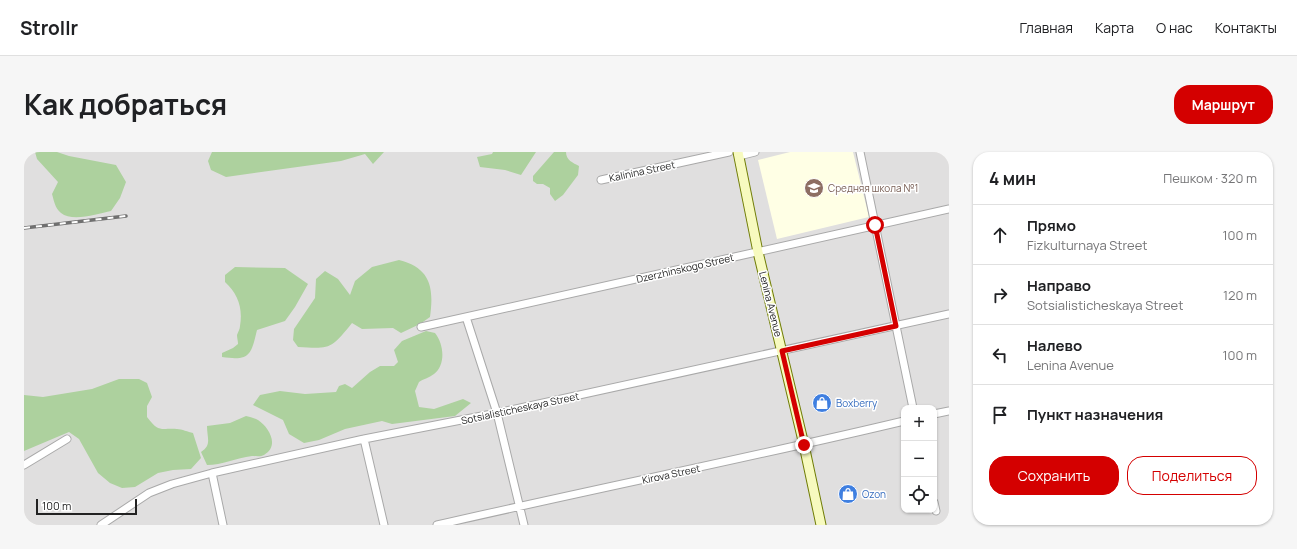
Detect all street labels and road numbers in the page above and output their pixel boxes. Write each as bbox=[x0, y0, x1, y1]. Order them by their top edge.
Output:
street label: Kalinina Street bbox=[608, 157, 676, 185]
street label: Dzerzhinskogo Street bbox=[635, 250, 735, 286]
street label: Lenina Avenue bbox=[756, 270, 786, 338]
street label: Sotsialisticheskaya Street bbox=[460, 389, 580, 427]
street label: Kirova Street bbox=[641, 461, 701, 487]

